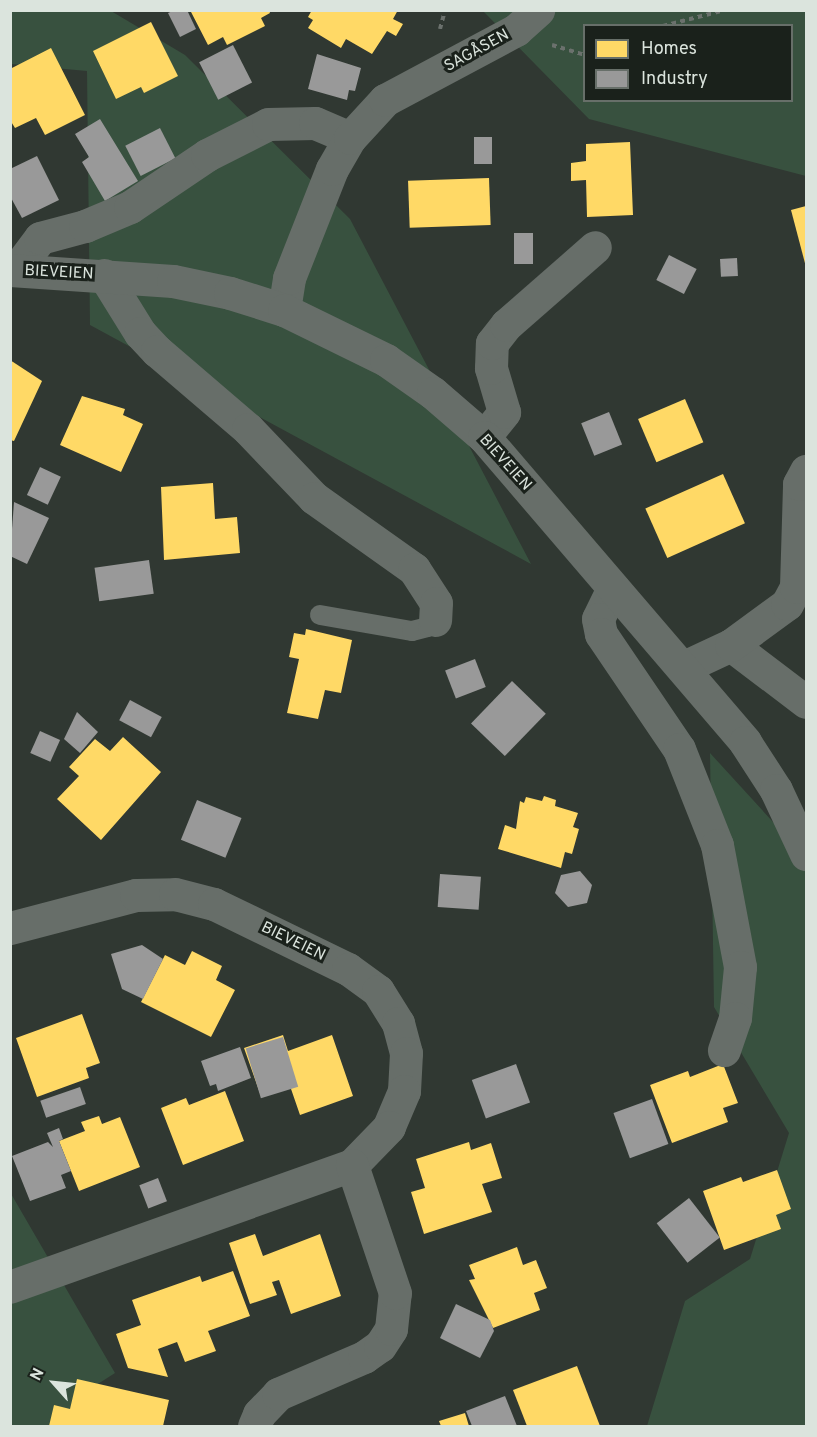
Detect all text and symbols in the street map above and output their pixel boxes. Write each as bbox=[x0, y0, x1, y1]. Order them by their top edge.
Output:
legend bbox=[583, 24, 793, 102]
street label: SAGÅSEN bbox=[441, 25, 513, 77]
text: Homes bbox=[641, 38, 697, 61]
text: Industry bbox=[641, 68, 708, 91]
street label: BIEVEIEN bbox=[24, 262, 94, 284]
street label: BIEVEIEN bbox=[475, 431, 535, 495]
street label: BIEVEIEN bbox=[258, 918, 328, 966]
north arrow bbox=[24, 1353, 84, 1413]
text: N bbox=[26, 1365, 49, 1384]

